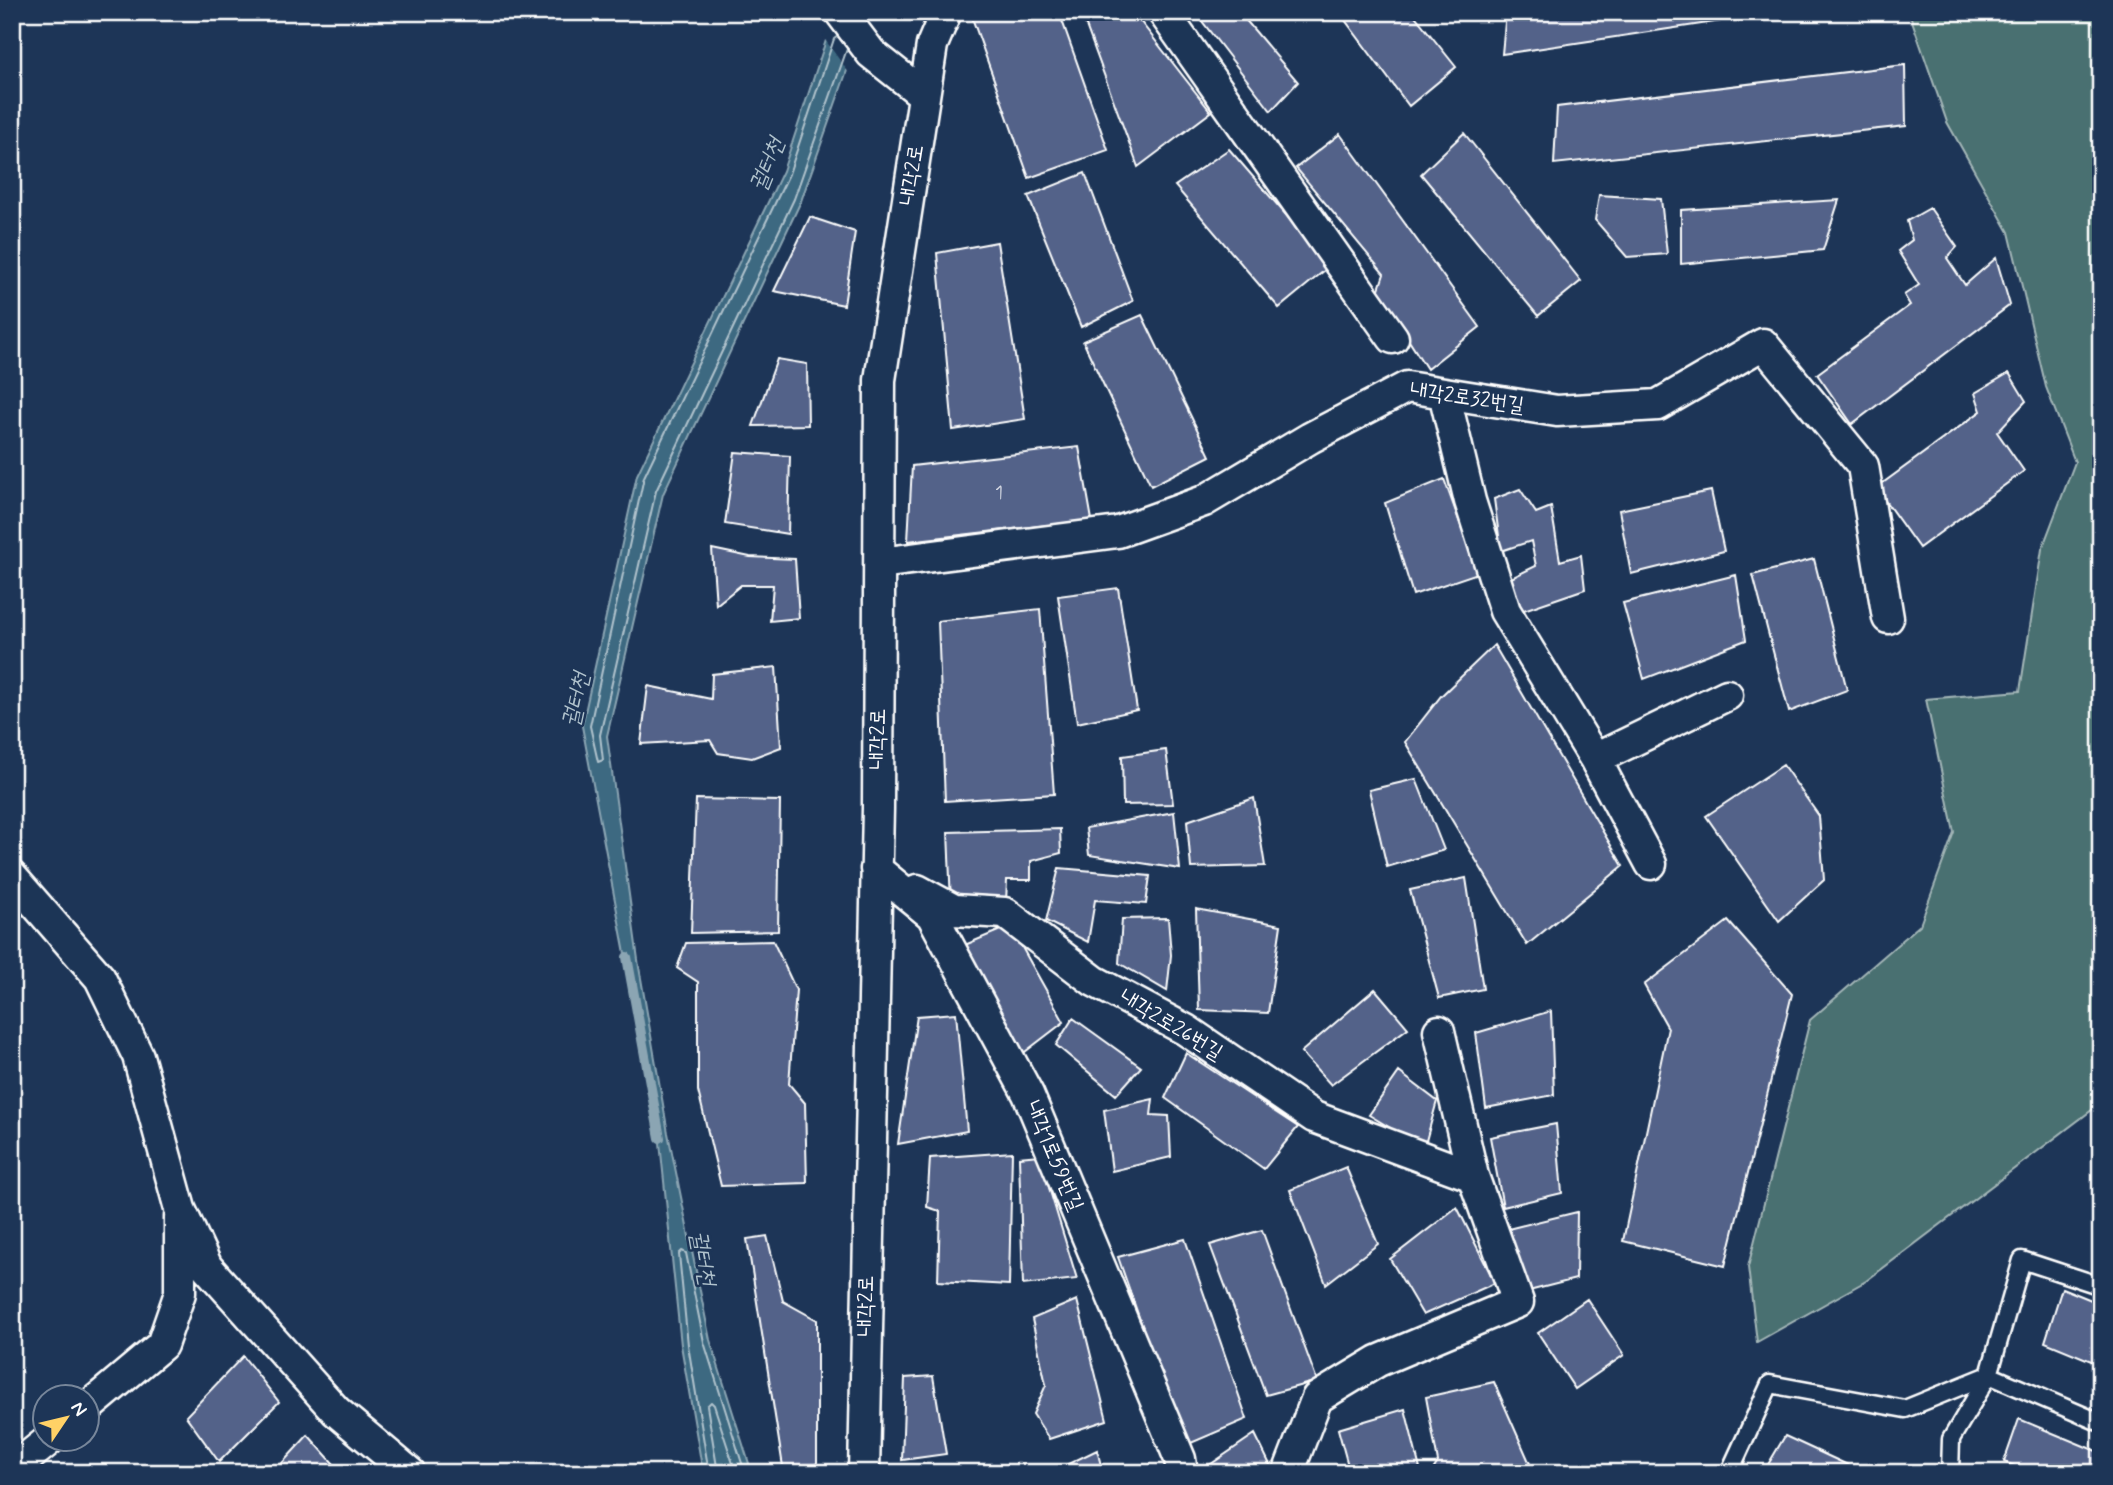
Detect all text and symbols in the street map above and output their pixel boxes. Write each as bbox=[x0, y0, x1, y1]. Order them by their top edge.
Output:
water label: 궐터천 bbox=[744, 131, 793, 196]
street label: 내각2로 bbox=[893, 143, 931, 207]
street label: 내각2로32번길 bbox=[1408, 376, 1526, 420]
house number: 1 bbox=[995, 481, 1003, 505]
water label: 궐터천 bbox=[557, 667, 598, 730]
street label: 내각2로 bbox=[863, 708, 893, 770]
street label: 내각2로26번길 bbox=[1114, 983, 1228, 1067]
street label: 내각1로59번길 bbox=[1018, 1097, 1090, 1215]
water label: 궐터천 bbox=[682, 1228, 722, 1290]
street label: 내각2로 bbox=[851, 1275, 881, 1337]
north arrow bbox=[32, 1384, 102, 1454]
text: N bbox=[65, 1397, 93, 1421]

